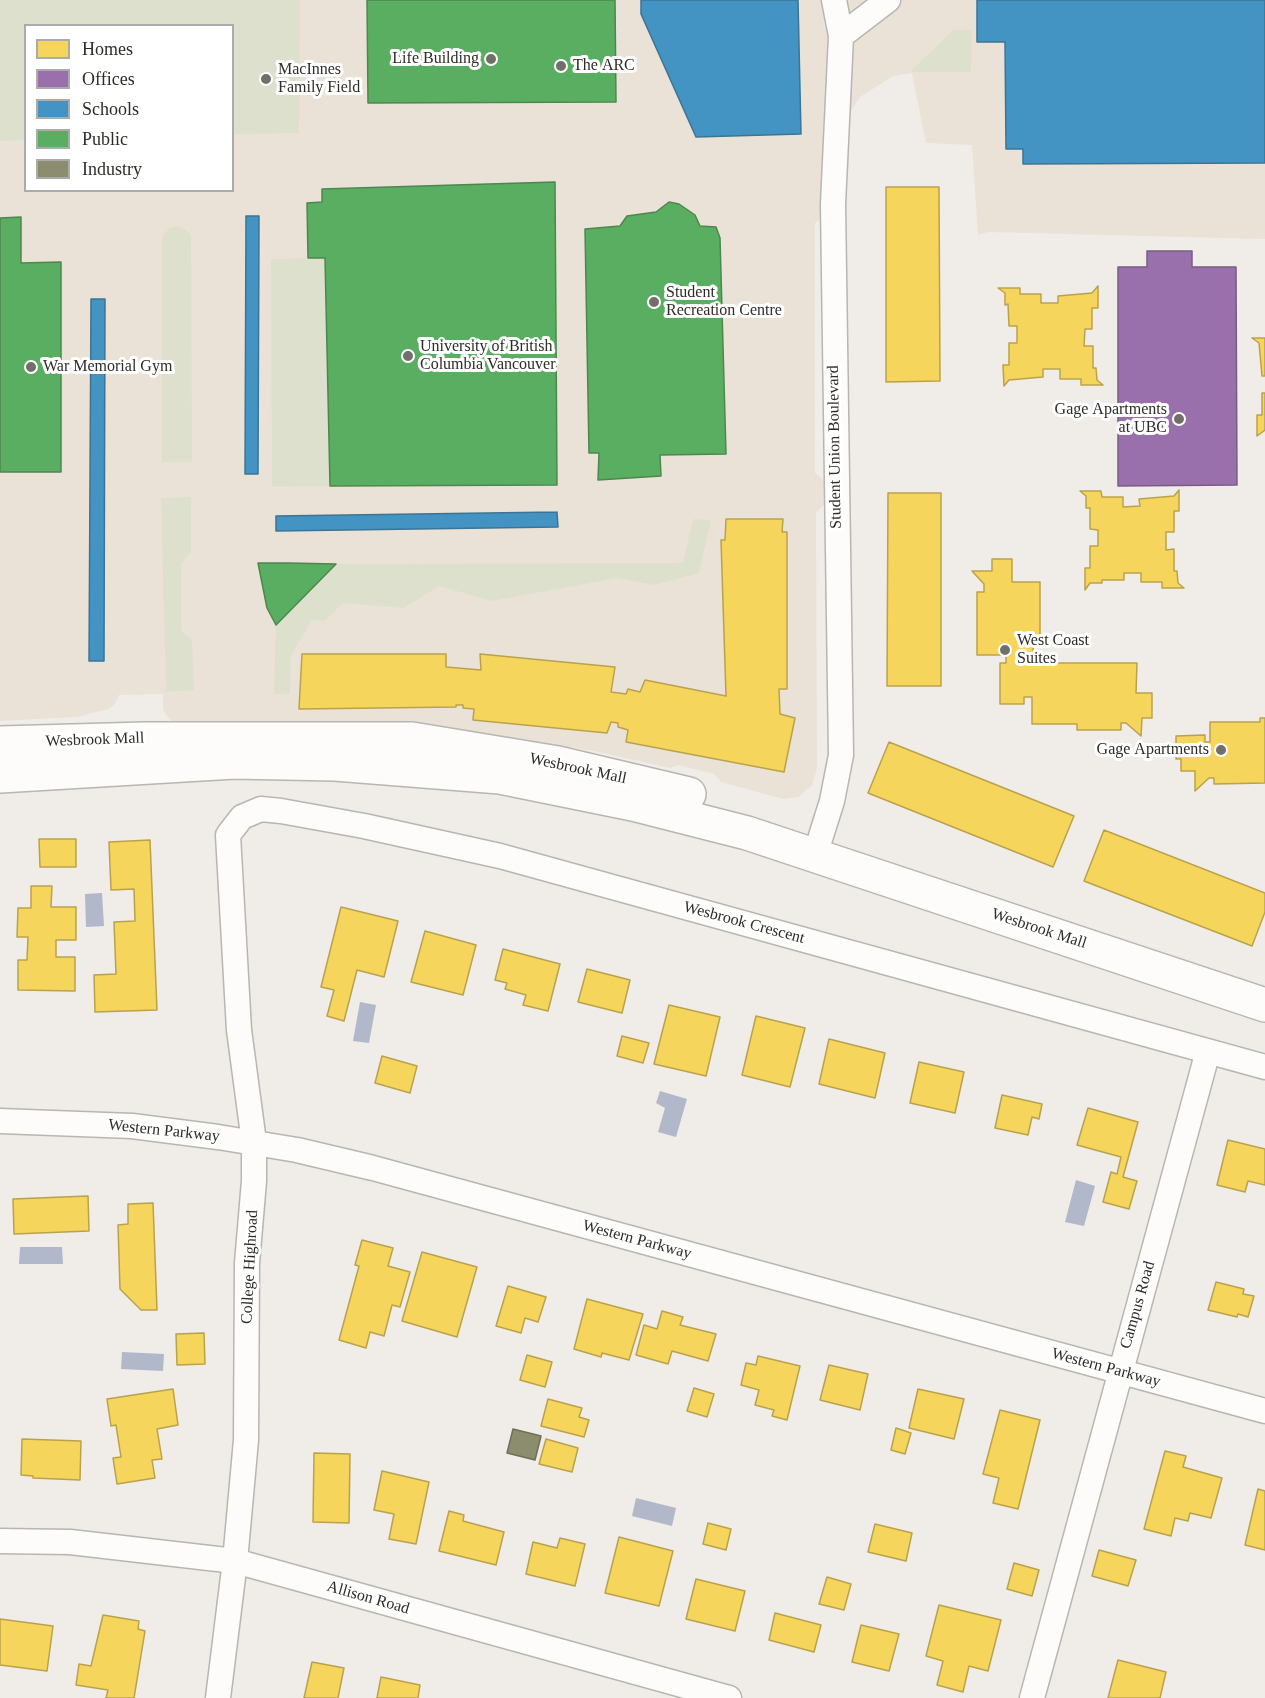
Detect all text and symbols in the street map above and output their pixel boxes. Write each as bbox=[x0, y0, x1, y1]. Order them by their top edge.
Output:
legend bbox=[24, 24, 234, 192]
text: Homes bbox=[82, 39, 133, 59]
place label: Life Building bbox=[392, 49, 479, 69]
marker: Life Building bbox=[484, 52, 498, 66]
place label: The ARC bbox=[573, 56, 635, 76]
marker: The ARC bbox=[554, 59, 568, 73]
place label: MacInnes Family Field bbox=[278, 60, 360, 98]
text: Offices bbox=[82, 69, 135, 89]
marker: MacInnes Family Field bbox=[259, 72, 273, 86]
text: Schools bbox=[82, 99, 139, 119]
text: Public bbox=[82, 129, 128, 149]
text: Industry bbox=[82, 159, 142, 179]
place label: Student Recreation Centre bbox=[666, 283, 782, 321]
marker: Student Recreation Centre bbox=[647, 295, 661, 309]
place label: University of British Columbia Vancouver bbox=[420, 337, 556, 375]
marker: University of British Columbia Vancouver bbox=[401, 349, 415, 363]
place label: War Memorial Gym bbox=[43, 357, 172, 377]
marker: War Memorial Gym bbox=[24, 360, 38, 374]
street label: Student Union Boulevard bbox=[824, 365, 846, 529]
place label: Gage Apartments at UBC bbox=[1055, 400, 1167, 438]
marker: Gage Apartments at UBC bbox=[1172, 412, 1186, 426]
place label: West Coast Suites bbox=[1017, 631, 1089, 669]
marker: West Coast Suites bbox=[998, 643, 1012, 657]
street label: Wesbrook Mall bbox=[45, 729, 145, 751]
place label: Gage Apartments bbox=[1097, 740, 1209, 760]
marker: Gage Apartments bbox=[1214, 743, 1228, 757]
street label: Wesbrook Mall bbox=[528, 749, 628, 789]
street label: Wesbrook Crescent bbox=[681, 898, 807, 948]
street label: Wesbrook Mall bbox=[989, 905, 1089, 953]
street label: Western Parkway bbox=[107, 1116, 221, 1146]
street label: College Highroad bbox=[237, 1209, 263, 1325]
street label: Western Parkway bbox=[580, 1216, 694, 1264]
street label: Campus Road bbox=[1116, 1259, 1160, 1351]
street label: Western Parkway bbox=[1049, 1344, 1163, 1392]
street label: Allison Road bbox=[325, 1577, 411, 1619]

